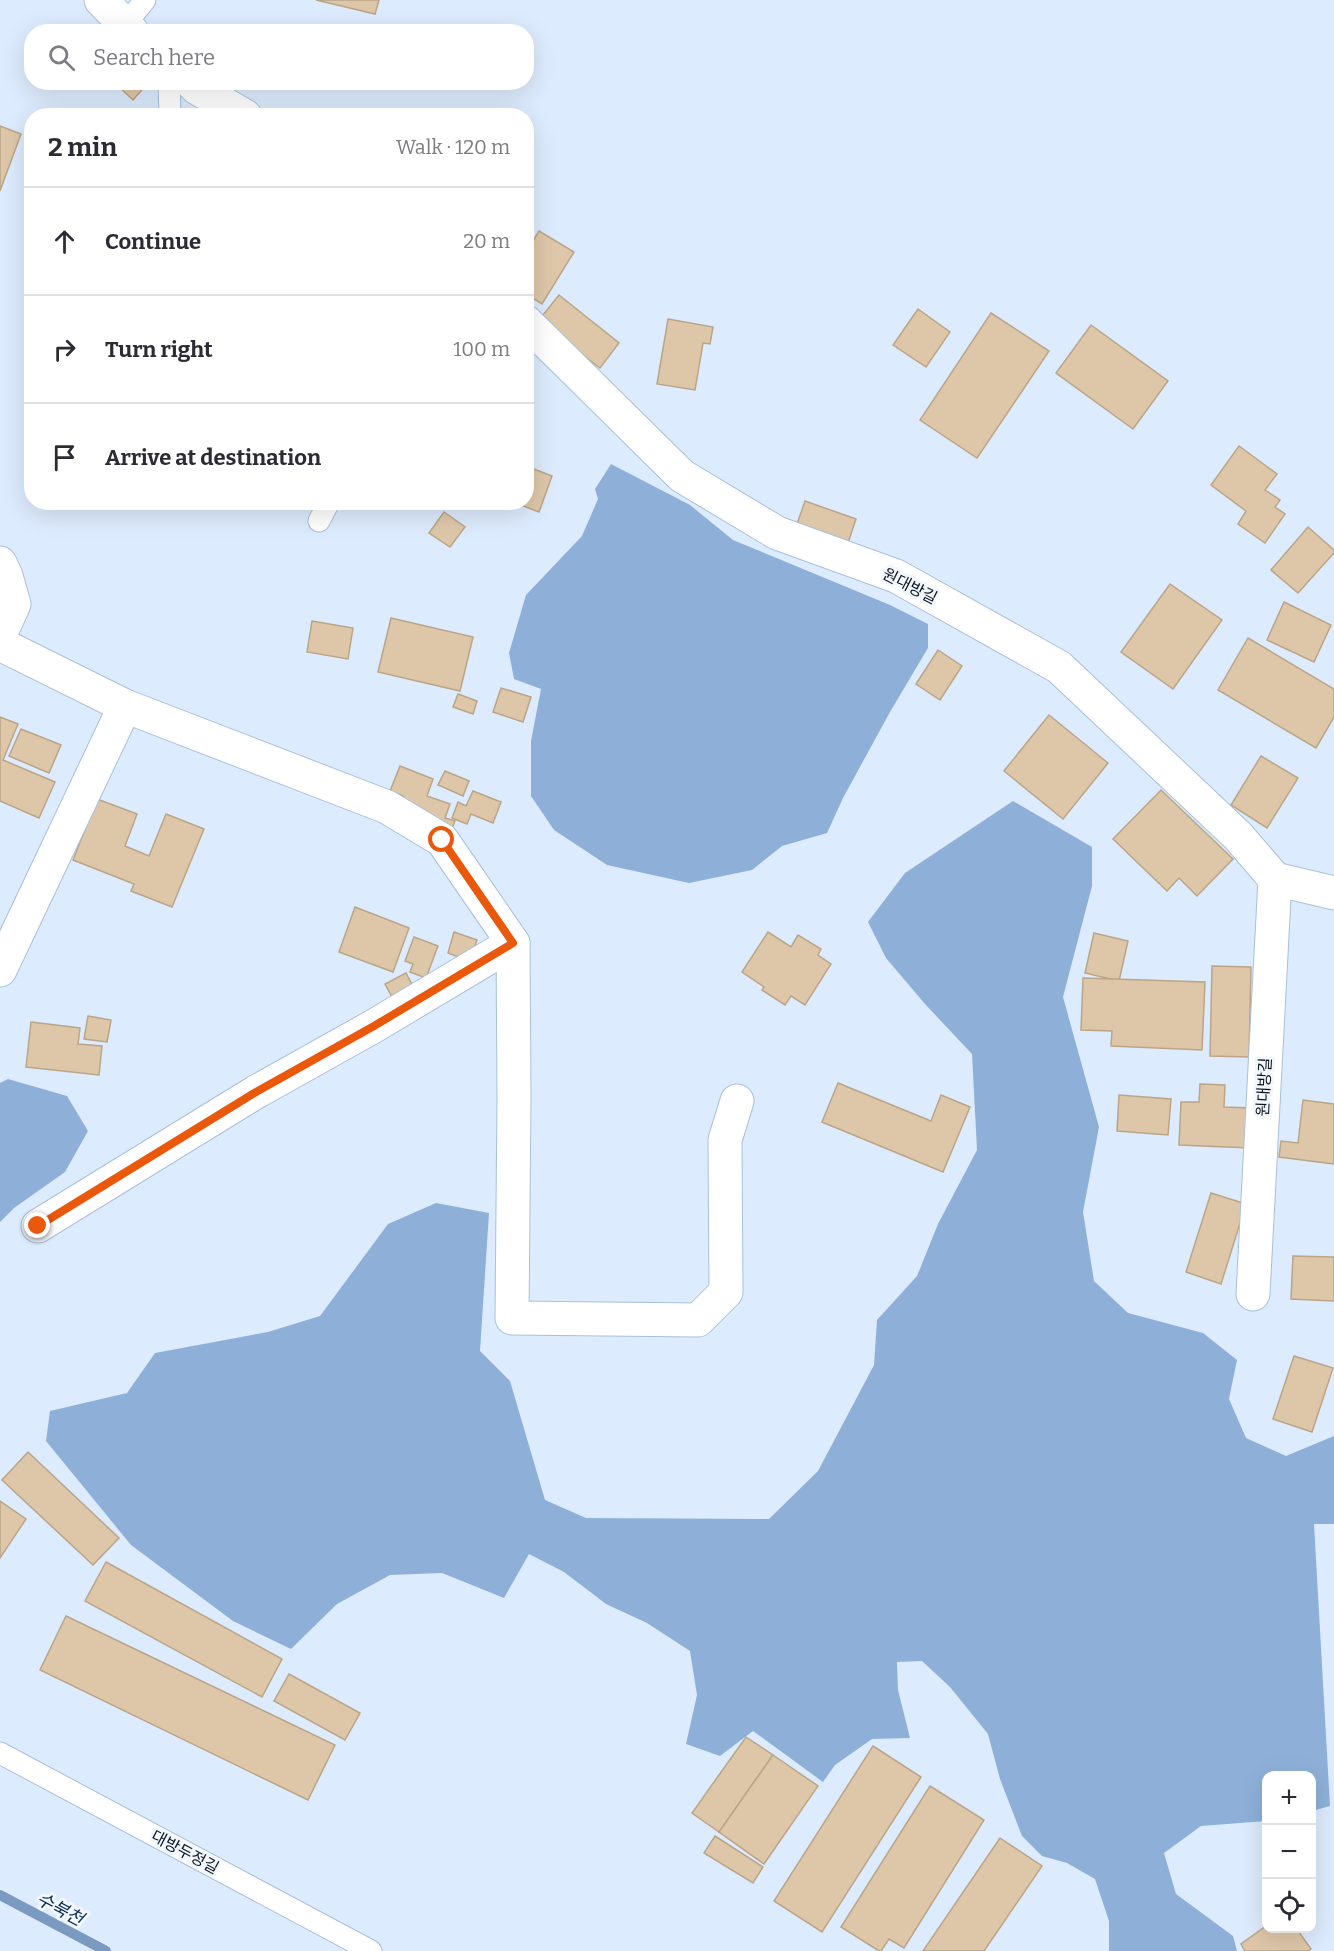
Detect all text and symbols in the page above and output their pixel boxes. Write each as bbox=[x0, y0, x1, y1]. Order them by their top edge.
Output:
search box bbox=[24, 24, 534, 90]
icon: search bbox=[45, 41, 78, 74]
text: Search here bbox=[93, 44, 215, 71]
text: 2 min bbox=[48, 132, 117, 163]
text: Walk · 120 m bbox=[396, 135, 510, 159]
icon: ahead bbox=[48, 225, 81, 258]
text: Continue bbox=[105, 228, 201, 255]
text: 20 m bbox=[463, 229, 510, 253]
icon: right bbox=[48, 333, 81, 366]
text: Turn right bbox=[105, 336, 213, 363]
text: 100 m bbox=[453, 337, 510, 361]
icon: arrive bbox=[48, 441, 81, 474]
text: Arrive at destination bbox=[105, 444, 321, 471]
street label: 원대방길 bbox=[879, 564, 941, 608]
route start bbox=[428, 826, 454, 852]
street label: 원대방길 bbox=[1253, 1057, 1275, 1117]
route end bbox=[24, 1212, 50, 1238]
map controls bbox=[1262, 1771, 1316, 1933]
button: + bbox=[1262, 1771, 1316, 1825]
button: − bbox=[1262, 1825, 1316, 1879]
street label: 대방두정길 bbox=[148, 1826, 222, 1878]
button: locate bbox=[1262, 1879, 1316, 1933]
water label: 수북천 bbox=[33, 1888, 89, 1932]

